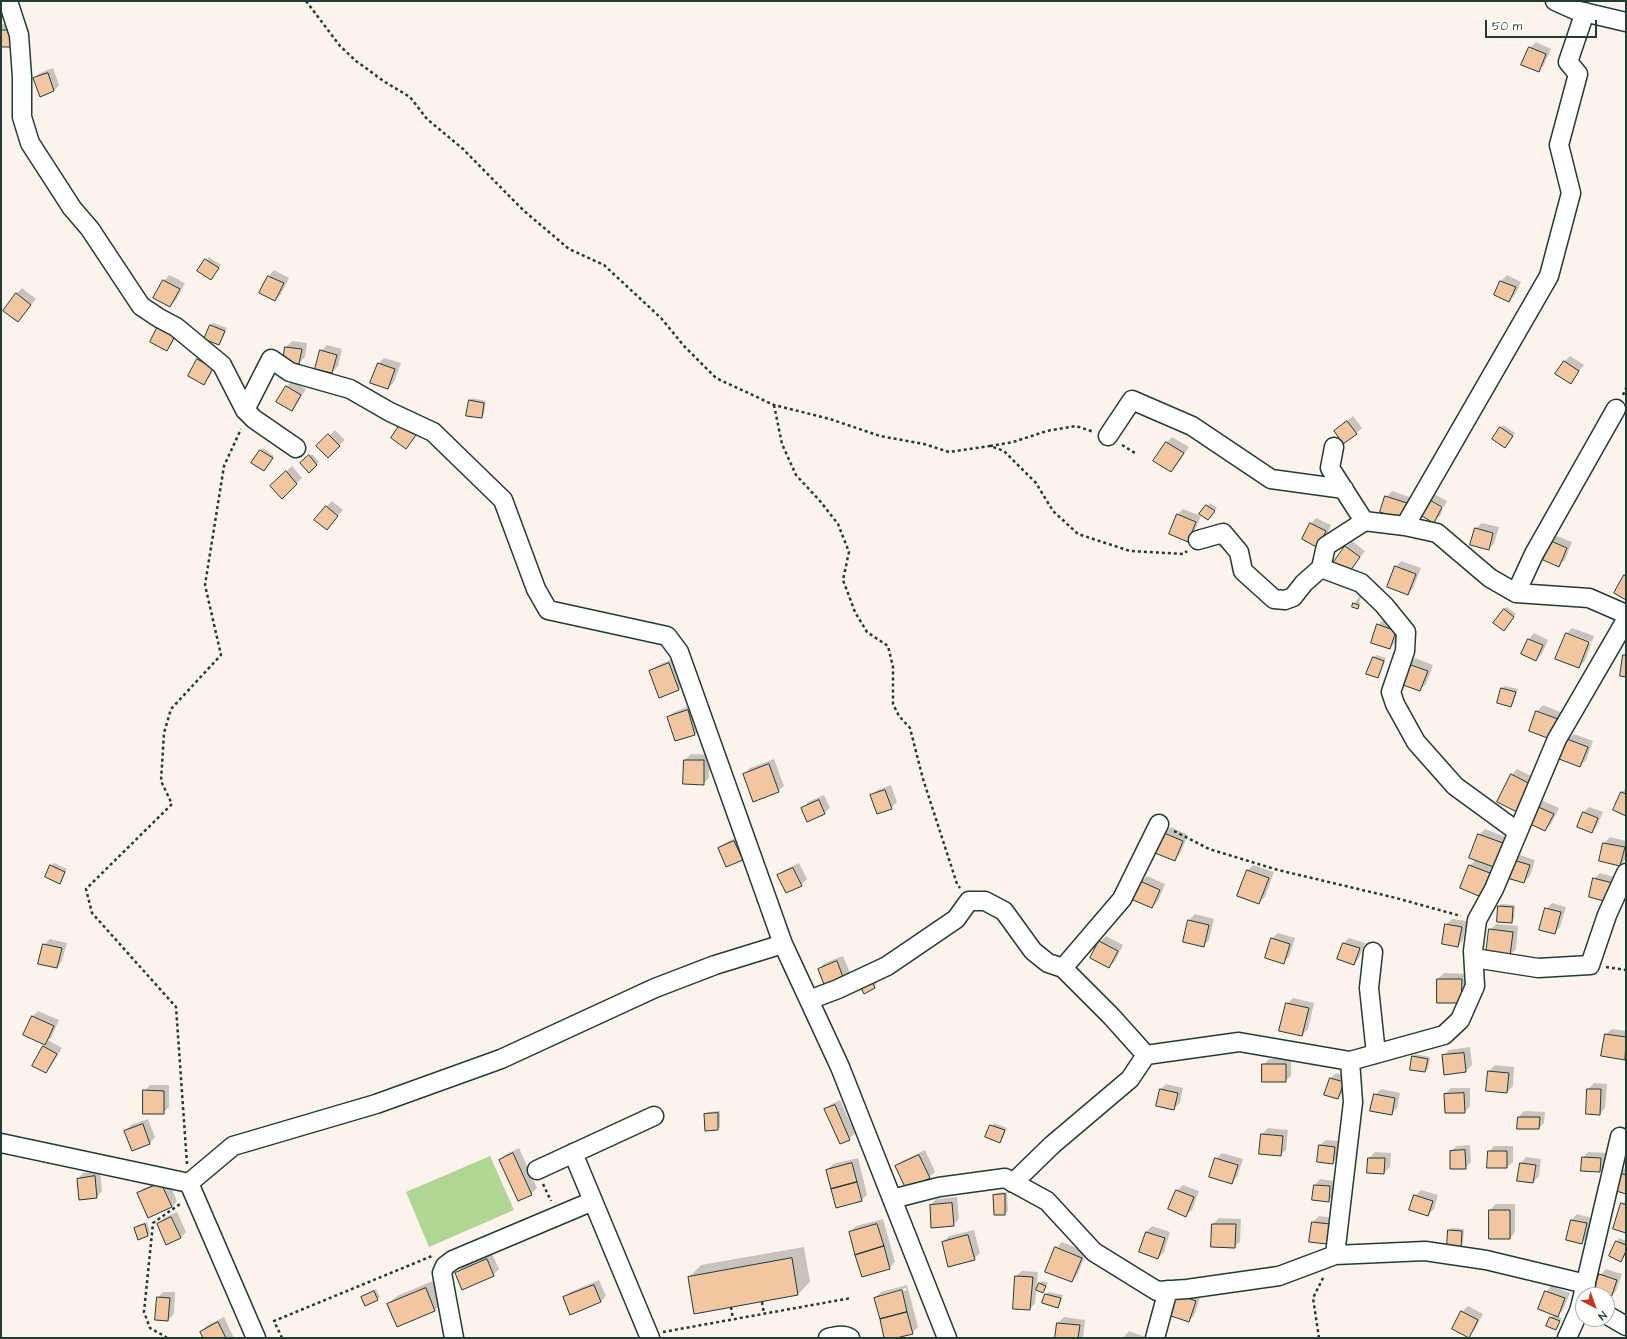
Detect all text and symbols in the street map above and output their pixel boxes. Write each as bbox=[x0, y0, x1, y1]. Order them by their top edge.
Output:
scale bar bbox=[1487, 12, 1599, 38]
text: 50 m bbox=[1492, 18, 1522, 35]
north arrow bbox=[1575, 1287, 1615, 1327]
text: N bbox=[1595, 1308, 1610, 1324]

